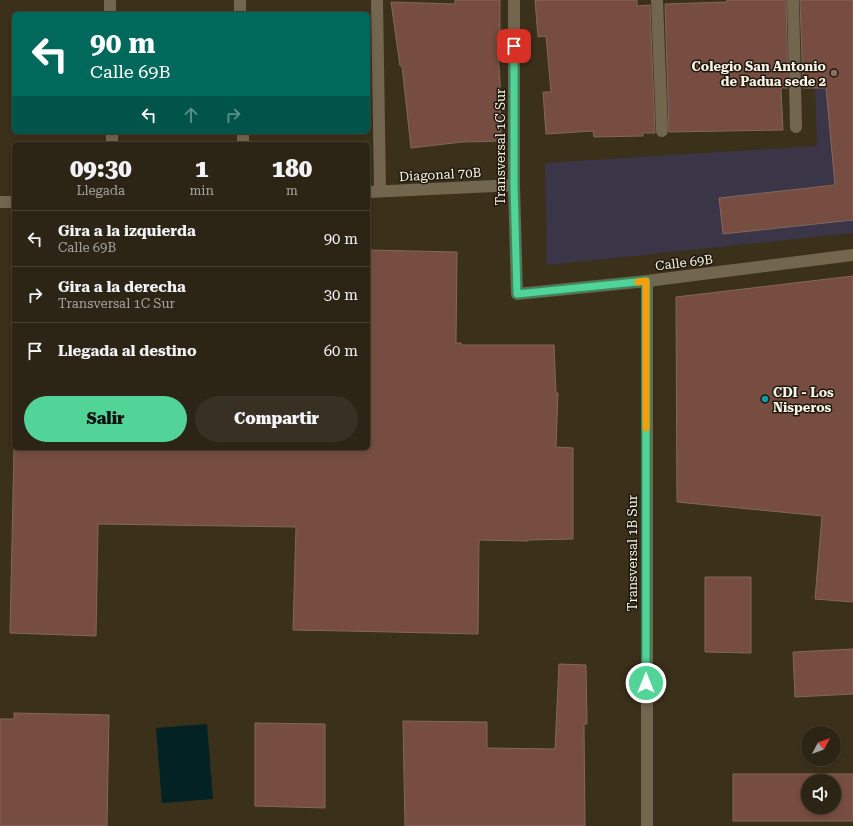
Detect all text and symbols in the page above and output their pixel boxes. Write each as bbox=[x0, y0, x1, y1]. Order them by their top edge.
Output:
text: 90 m bbox=[90, 27, 155, 60]
icon: left bbox=[24, 28, 76, 80]
pin bbox=[497, 29, 531, 63]
icon: arrive bbox=[503, 35, 525, 57]
place label: Colegio San Antonio de Padua sede 2 bbox=[692, 59, 826, 89]
text: Calle 69B bbox=[90, 61, 170, 82]
marker: Colegio San Antonio de Padua sede 2 bbox=[829, 68, 839, 78]
street label: Transversal 1C Sur bbox=[493, 88, 508, 205]
icon: left bbox=[138, 104, 160, 126]
icon: ahead bbox=[180, 104, 202, 126]
icon: right bbox=[222, 104, 244, 126]
text: 09:30 bbox=[70, 155, 132, 183]
text: 1 bbox=[195, 155, 208, 183]
text: 180 bbox=[272, 155, 312, 183]
street label: Diagonal 70B bbox=[399, 165, 482, 184]
text: Llegada bbox=[76, 183, 125, 198]
text: min bbox=[189, 183, 214, 198]
text: m bbox=[286, 183, 298, 198]
text: Gira a la izquierda bbox=[58, 222, 196, 240]
icon: left bbox=[24, 228, 46, 250]
text: 90 m bbox=[324, 230, 358, 248]
text: Calle 69B bbox=[58, 240, 116, 255]
street label: Calle 69B bbox=[654, 251, 714, 273]
text: Gira a la derecha bbox=[58, 278, 186, 296]
icon: right bbox=[24, 284, 46, 306]
text: 30 m bbox=[324, 286, 358, 304]
text: Transversal 1C Sur bbox=[58, 296, 175, 311]
icon: arrive bbox=[24, 340, 46, 362]
text: Llegada al destino bbox=[58, 342, 197, 360]
text: 60 m bbox=[324, 342, 358, 360]
place label: CDI - Los Nisperos bbox=[773, 385, 834, 415]
marker: CDI - Los Nisperos bbox=[760, 394, 770, 404]
button: Salir bbox=[24, 396, 187, 442]
button: Compartir bbox=[195, 396, 358, 442]
street label: Transversal 1B Sur bbox=[625, 494, 640, 611]
position arrow bbox=[625, 662, 667, 704]
north arrow bbox=[801, 726, 841, 766]
map controls bbox=[801, 726, 841, 814]
button: sound bbox=[801, 774, 841, 814]

